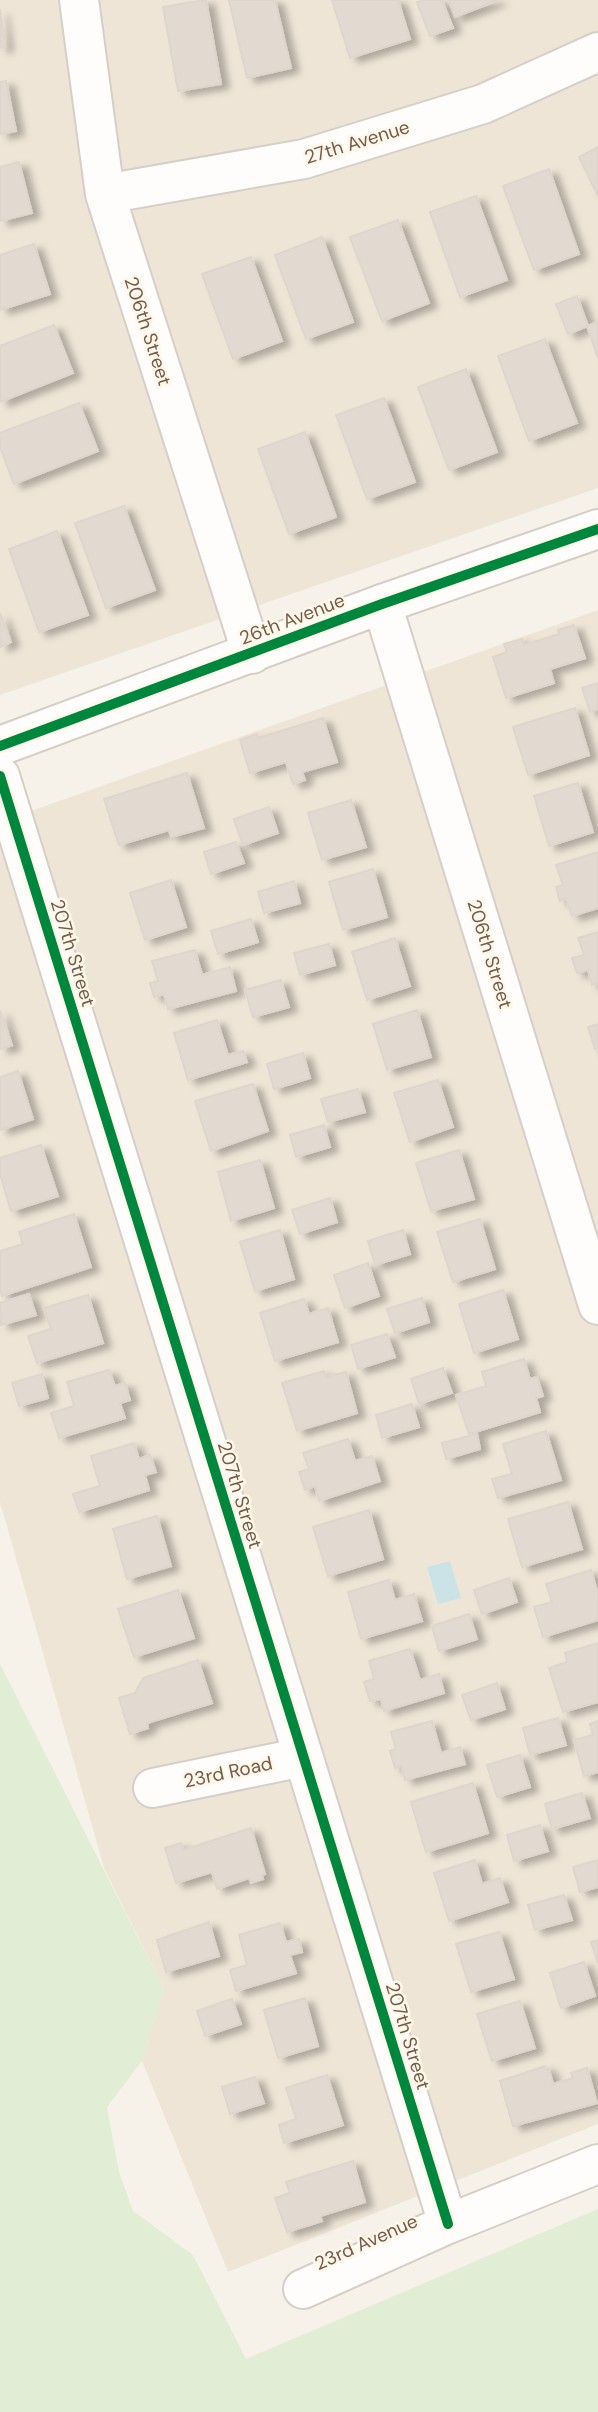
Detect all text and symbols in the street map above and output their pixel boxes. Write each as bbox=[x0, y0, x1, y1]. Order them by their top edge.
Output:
street label: 27th Avenue bbox=[301, 114, 413, 170]
street label: 206th Street bbox=[119, 273, 177, 389]
street label: 26th Avenue bbox=[236, 587, 348, 651]
street label: 207th Street bbox=[45, 896, 101, 1010]
street label: 206th Street bbox=[462, 896, 518, 1012]
street label: 207th Street bbox=[212, 1438, 268, 1552]
street label: 23rd Road bbox=[181, 1750, 275, 1794]
street label: 207th Street bbox=[380, 1979, 436, 2093]
street label: 23rd Avenue bbox=[310, 2208, 422, 2276]

